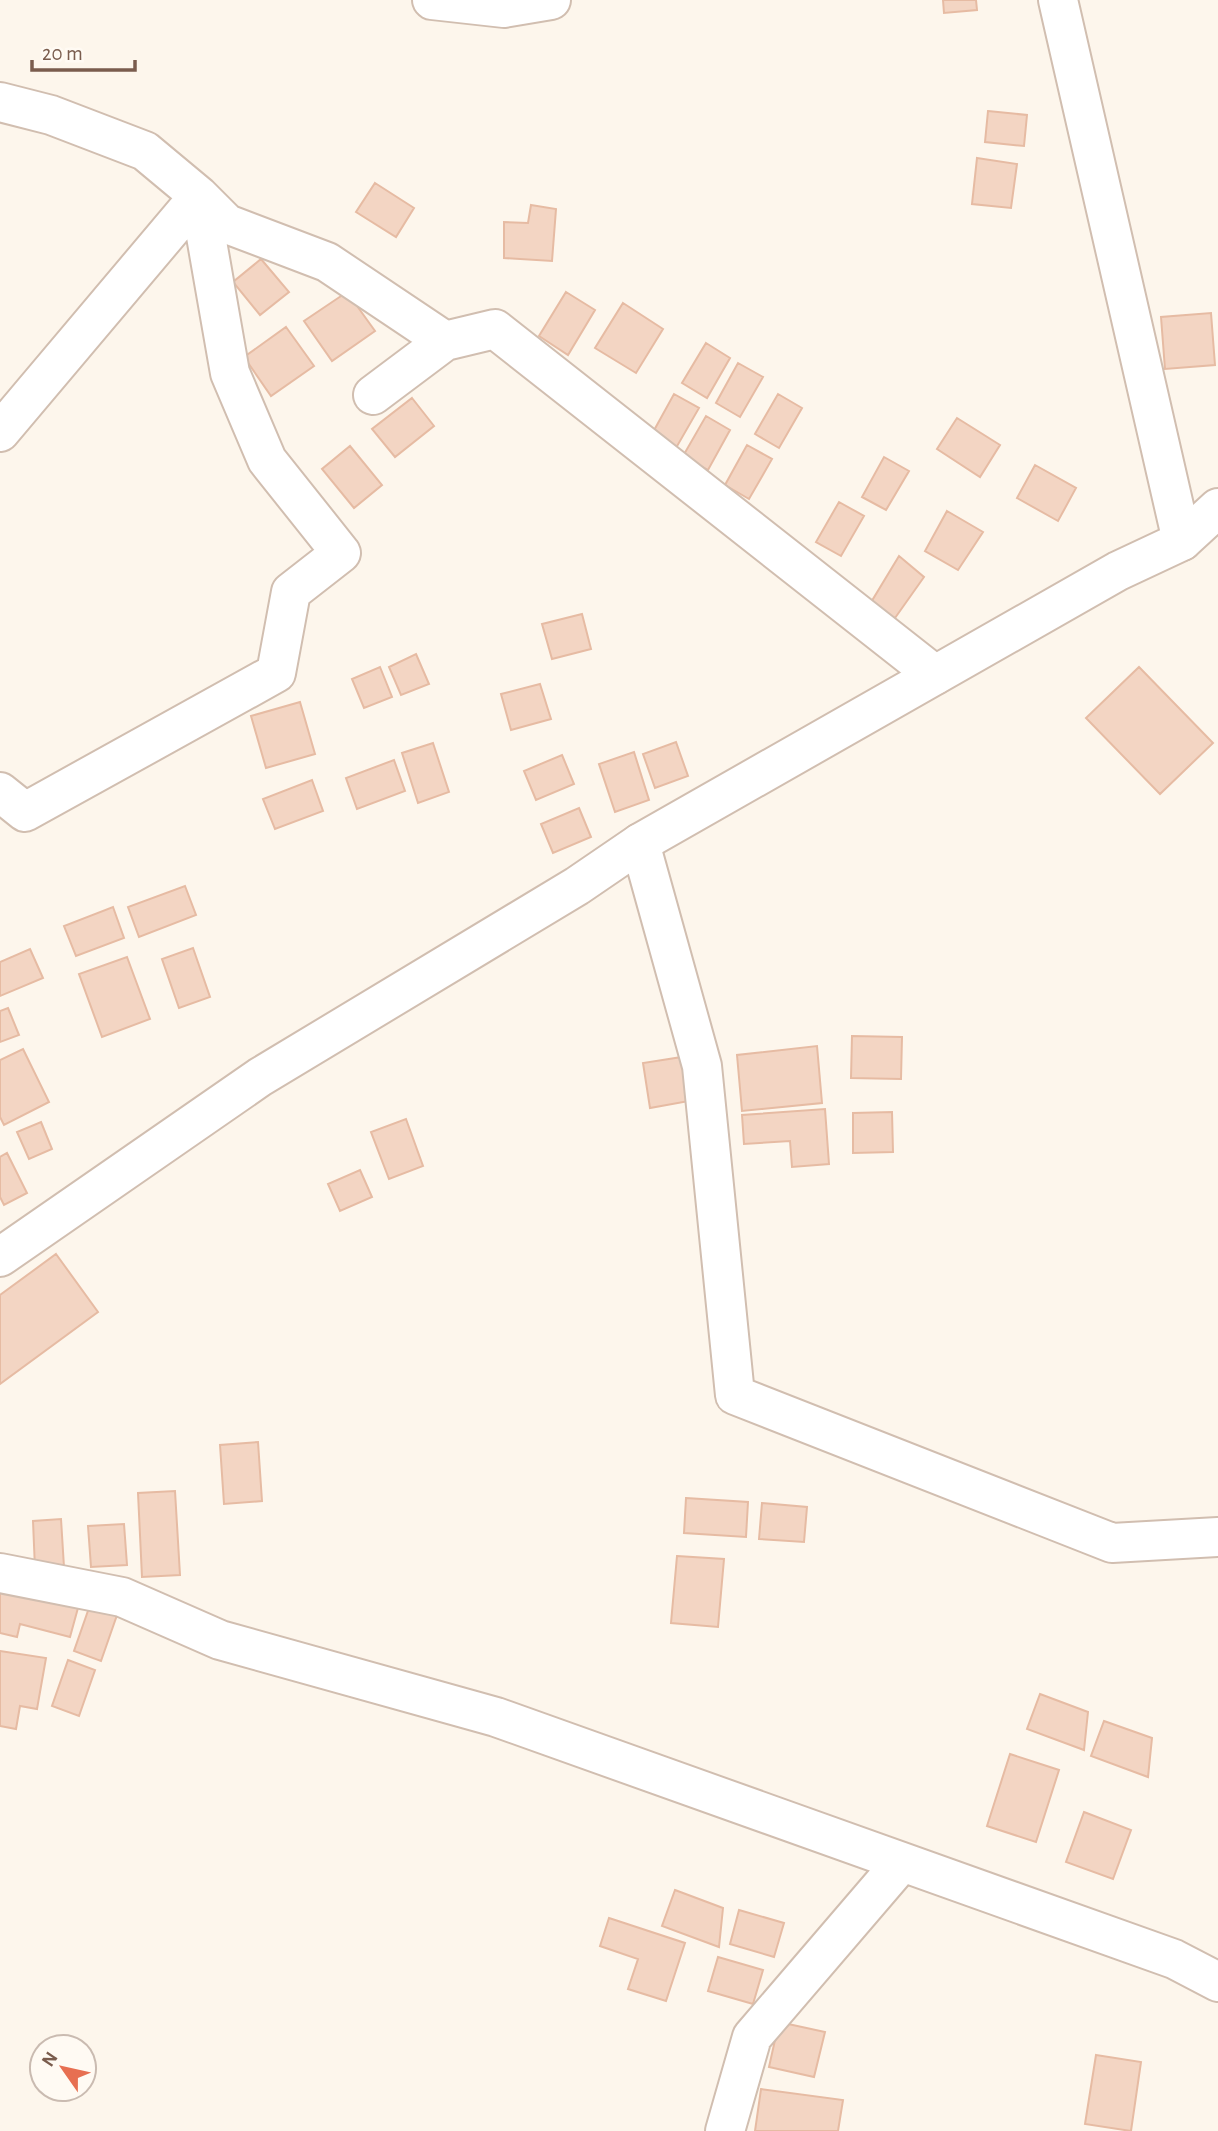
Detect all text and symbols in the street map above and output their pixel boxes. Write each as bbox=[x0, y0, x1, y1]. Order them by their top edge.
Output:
scale bar bbox=[32, 28, 135, 72]
text: 20 m bbox=[42, 43, 83, 64]
north arrow bbox=[28, 2033, 98, 2103]
text: N bbox=[39, 2049, 62, 2070]

